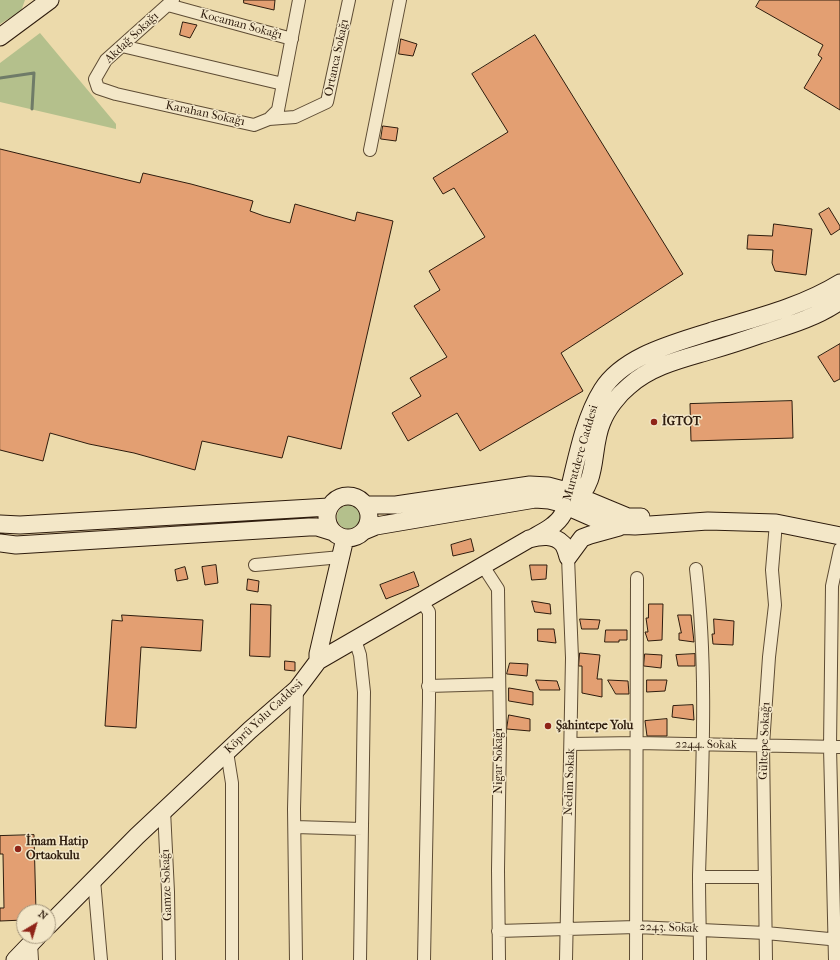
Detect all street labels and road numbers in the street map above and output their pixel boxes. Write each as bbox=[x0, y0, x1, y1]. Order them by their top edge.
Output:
street label: Kocaman Sokağı bbox=[198, 7, 284, 43]
street label: Akdağ Sokağı bbox=[102, 9, 162, 67]
street label: Ortanca Sokağı bbox=[322, 18, 352, 98]
street label: Karahan Sokağı bbox=[164, 99, 246, 129]
street label: Muratdere Caddesi bbox=[560, 403, 602, 503]
street label: Köprü Yolu Caddesi bbox=[222, 677, 306, 757]
street label: Gültepe Sokağı bbox=[756, 702, 774, 780]
street label: Nigar Sokağı bbox=[492, 728, 506, 794]
street label: 2244. Sokak bbox=[675, 737, 737, 753]
street label: Nedim Sokak bbox=[562, 748, 578, 816]
street label: Gamze Sokağı bbox=[159, 849, 175, 921]
street label: 2243. Sokak bbox=[639, 920, 699, 936]

